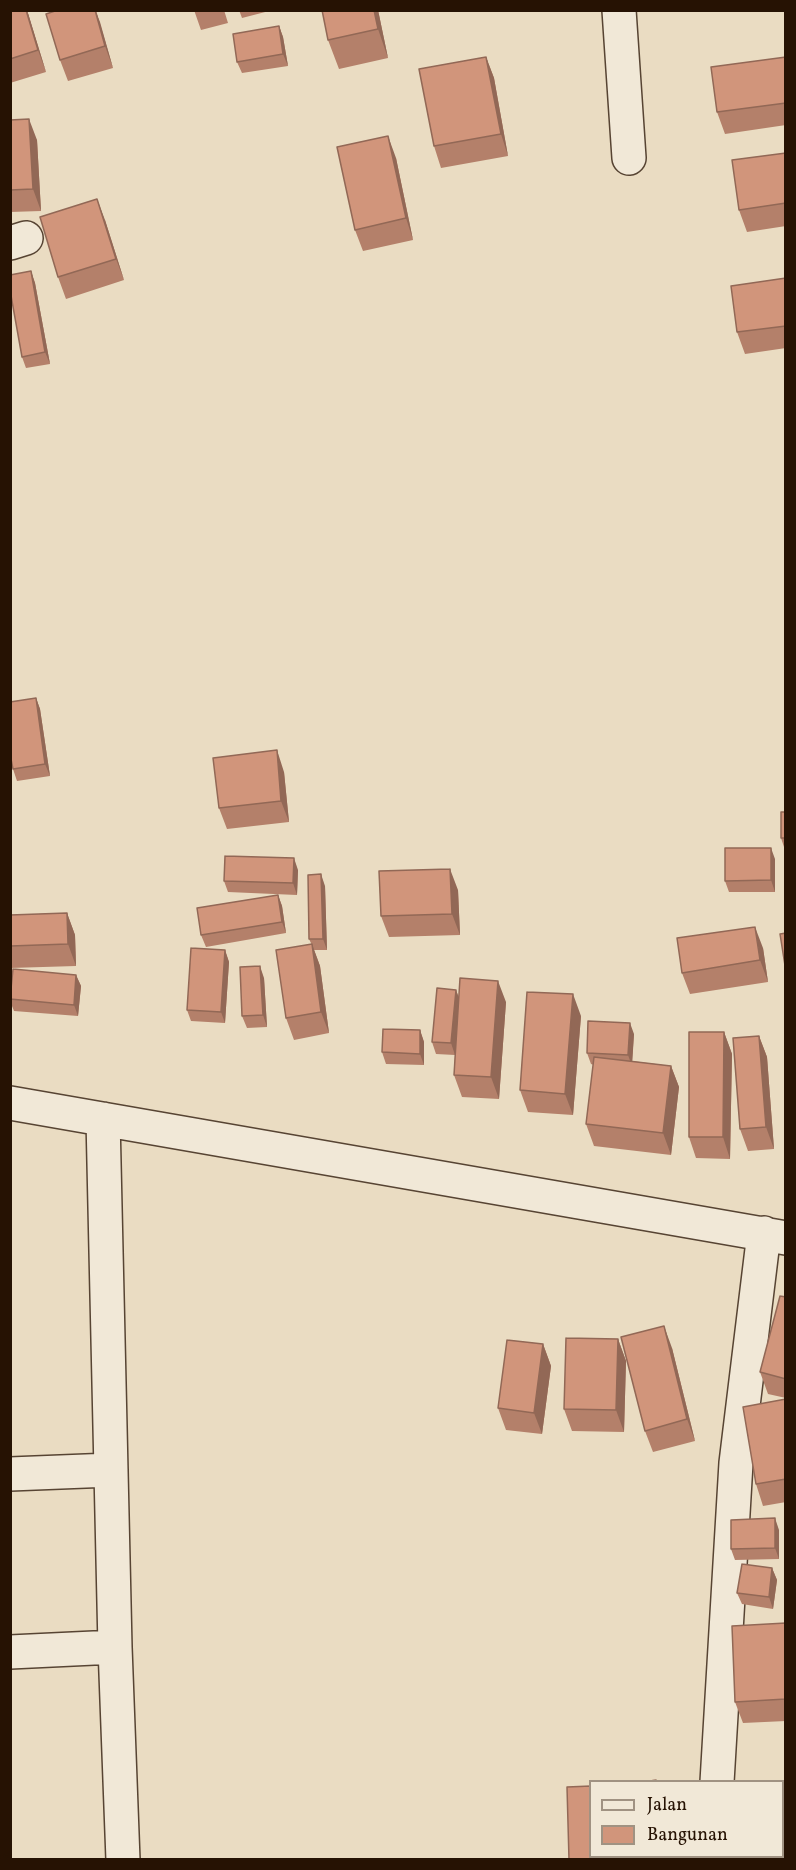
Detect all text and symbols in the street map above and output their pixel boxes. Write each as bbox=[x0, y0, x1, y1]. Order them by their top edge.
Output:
legend bbox=[589, 1780, 784, 1858]
text: Jalan bbox=[647, 1793, 687, 1818]
text: Bangunan bbox=[647, 1823, 728, 1848]

